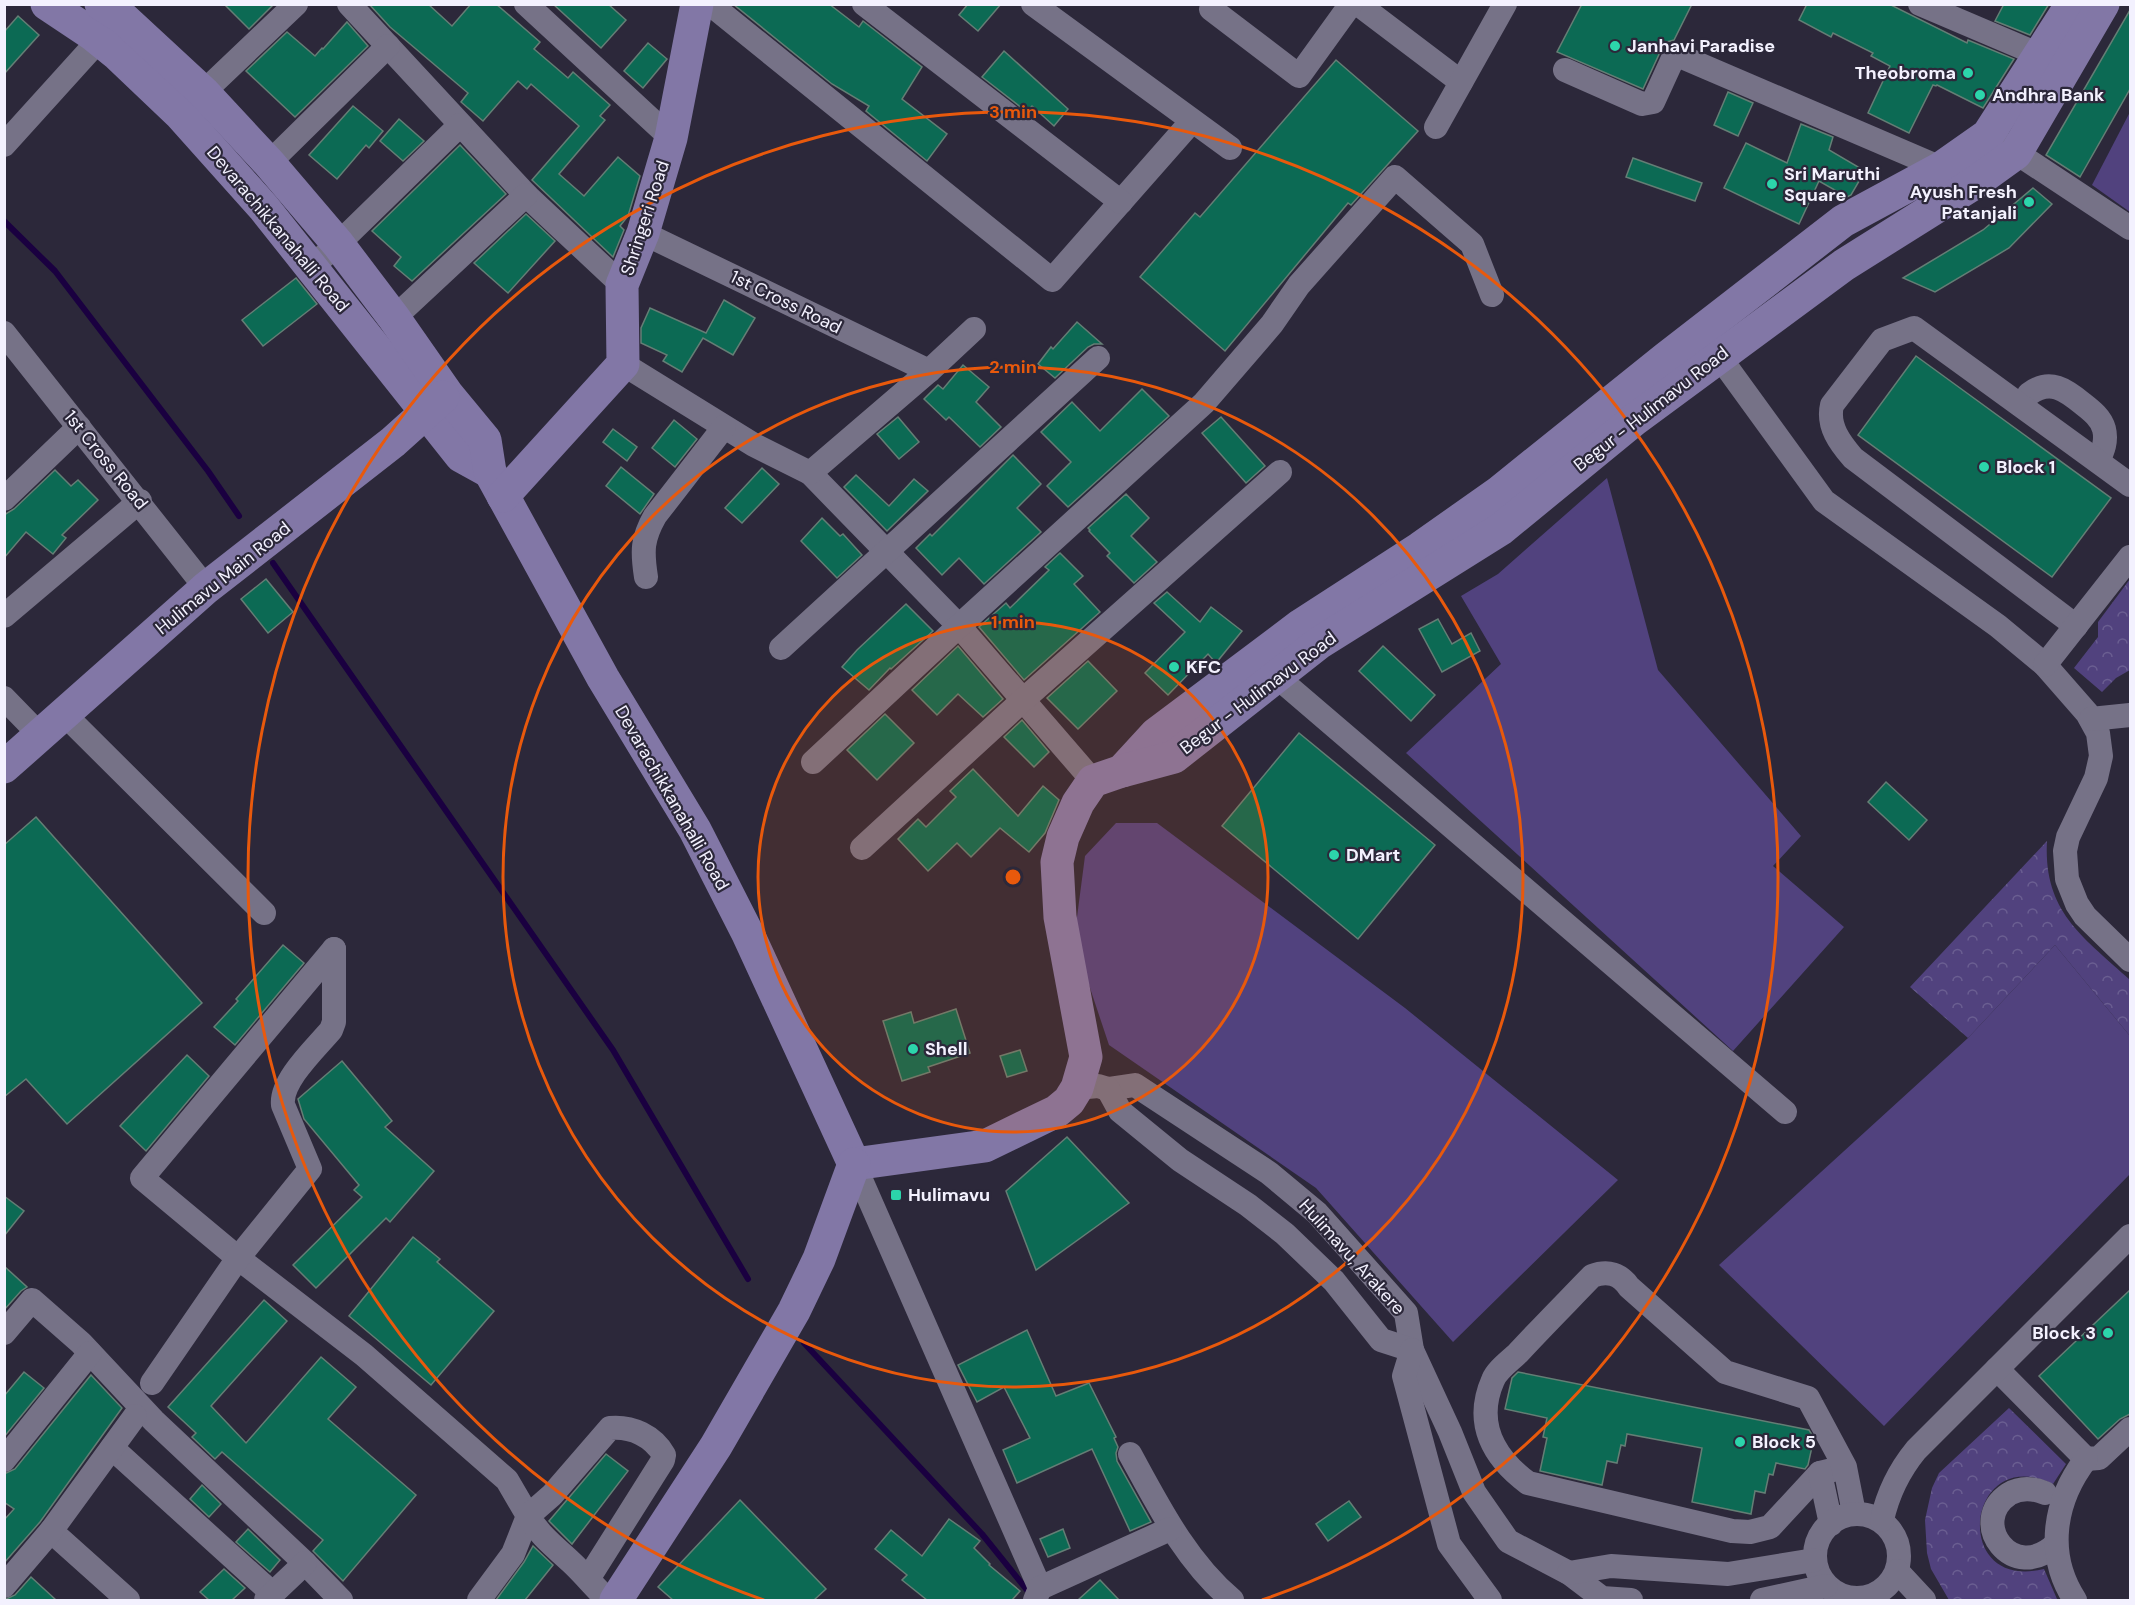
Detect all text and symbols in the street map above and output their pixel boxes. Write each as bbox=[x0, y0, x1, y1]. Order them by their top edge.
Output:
place label: Janhavi Paradise bbox=[1627, 34, 1775, 58]
marker: Janhavi Paradise bbox=[1608, 39, 1622, 53]
place label: Theobroma bbox=[1855, 61, 1956, 85]
marker: Theobroma bbox=[1961, 66, 1975, 80]
place label: Andhra Bank bbox=[1992, 83, 2105, 107]
marker: Andhra Bank bbox=[1973, 88, 1987, 102]
text: 3 min bbox=[989, 100, 1037, 124]
street label: Devarachikkanahalli Road bbox=[201, 141, 355, 317]
street label: Shringeri Road bbox=[615, 157, 675, 279]
place label: Sri Maruthi Square bbox=[1784, 162, 1880, 207]
marker: Sri Maruthi Square bbox=[1765, 177, 1779, 191]
place label: Ayush Fresh Patanjali bbox=[1910, 180, 2017, 225]
marker: Ayush Fresh Patanjali bbox=[2022, 195, 2036, 209]
street label: 1st Cross Road bbox=[726, 265, 846, 339]
street label: Begur - Hulimavu Road bbox=[1569, 341, 1733, 477]
text: 2 min bbox=[989, 355, 1037, 379]
street label: 1st Cross Road bbox=[59, 406, 153, 514]
place label: Block 1 bbox=[1996, 455, 2055, 479]
marker: Block 1 bbox=[1977, 460, 1991, 474]
street label: Hulimavu Main Road bbox=[150, 516, 296, 640]
text: 1 min bbox=[991, 610, 1035, 634]
street label: Begur - Hulimavu Road bbox=[1175, 626, 1341, 760]
place label: KFC bbox=[1186, 655, 1221, 679]
marker: KFC bbox=[1167, 660, 1181, 674]
street label: Devarachikkanahalli Road bbox=[609, 701, 735, 895]
place label: DMart bbox=[1346, 843, 1400, 867]
marker: DMart bbox=[1327, 848, 1341, 862]
centre of rings bbox=[1003, 867, 1023, 887]
place label: Shell bbox=[925, 1037, 967, 1061]
marker: Shell bbox=[906, 1042, 920, 1056]
place label: Hulimavu bbox=[908, 1183, 990, 1207]
marker: Hulimavu bbox=[889, 1188, 903, 1202]
street label: Hulimavu, Arakere bbox=[1294, 1194, 1410, 1320]
place label: Block 3 bbox=[2032, 1321, 2096, 1345]
marker: Block 3 bbox=[2101, 1326, 2115, 1340]
place label: Block 5 bbox=[1752, 1430, 1816, 1454]
marker: Block 5 bbox=[1733, 1435, 1747, 1449]

